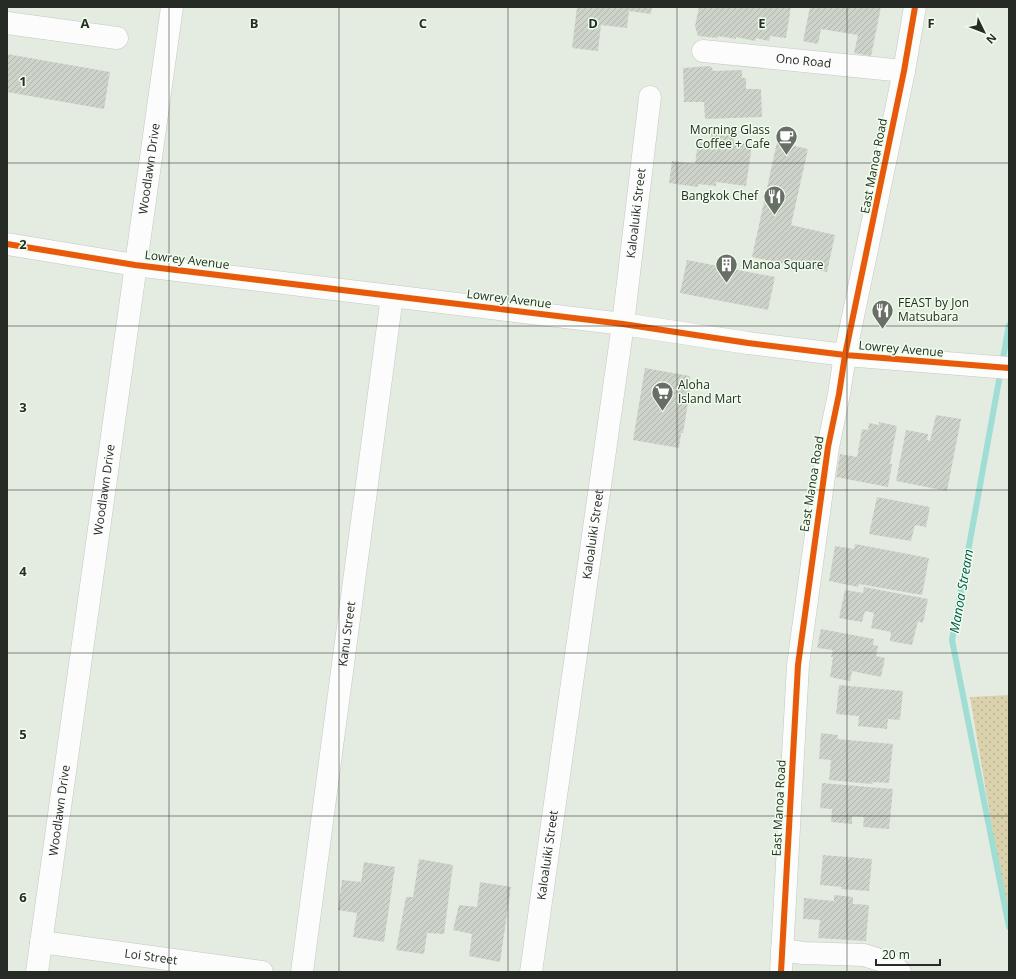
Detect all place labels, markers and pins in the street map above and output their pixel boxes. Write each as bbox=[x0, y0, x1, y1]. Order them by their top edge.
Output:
place label: Morning Glass Coffee + Cafe bbox=[690, 121, 770, 152]
cafe icon: Morning Glass Coffee + Cafe bbox=[773, 124, 799, 157]
restaurant icon: Bangkok Chef bbox=[761, 183, 787, 216]
place label: Bangkok Chef bbox=[681, 187, 759, 204]
building icon: Manoa Square bbox=[714, 252, 740, 285]
place label: Manoa Square bbox=[742, 256, 824, 273]
place label: FEAST by Jon Matsubara bbox=[898, 294, 969, 325]
restaurant icon: FEAST by Jon Matsubara bbox=[869, 297, 895, 330]
place label: Aloha Island Mart bbox=[678, 376, 741, 407]
supermarket icon: Aloha Island Mart bbox=[649, 379, 675, 412]

